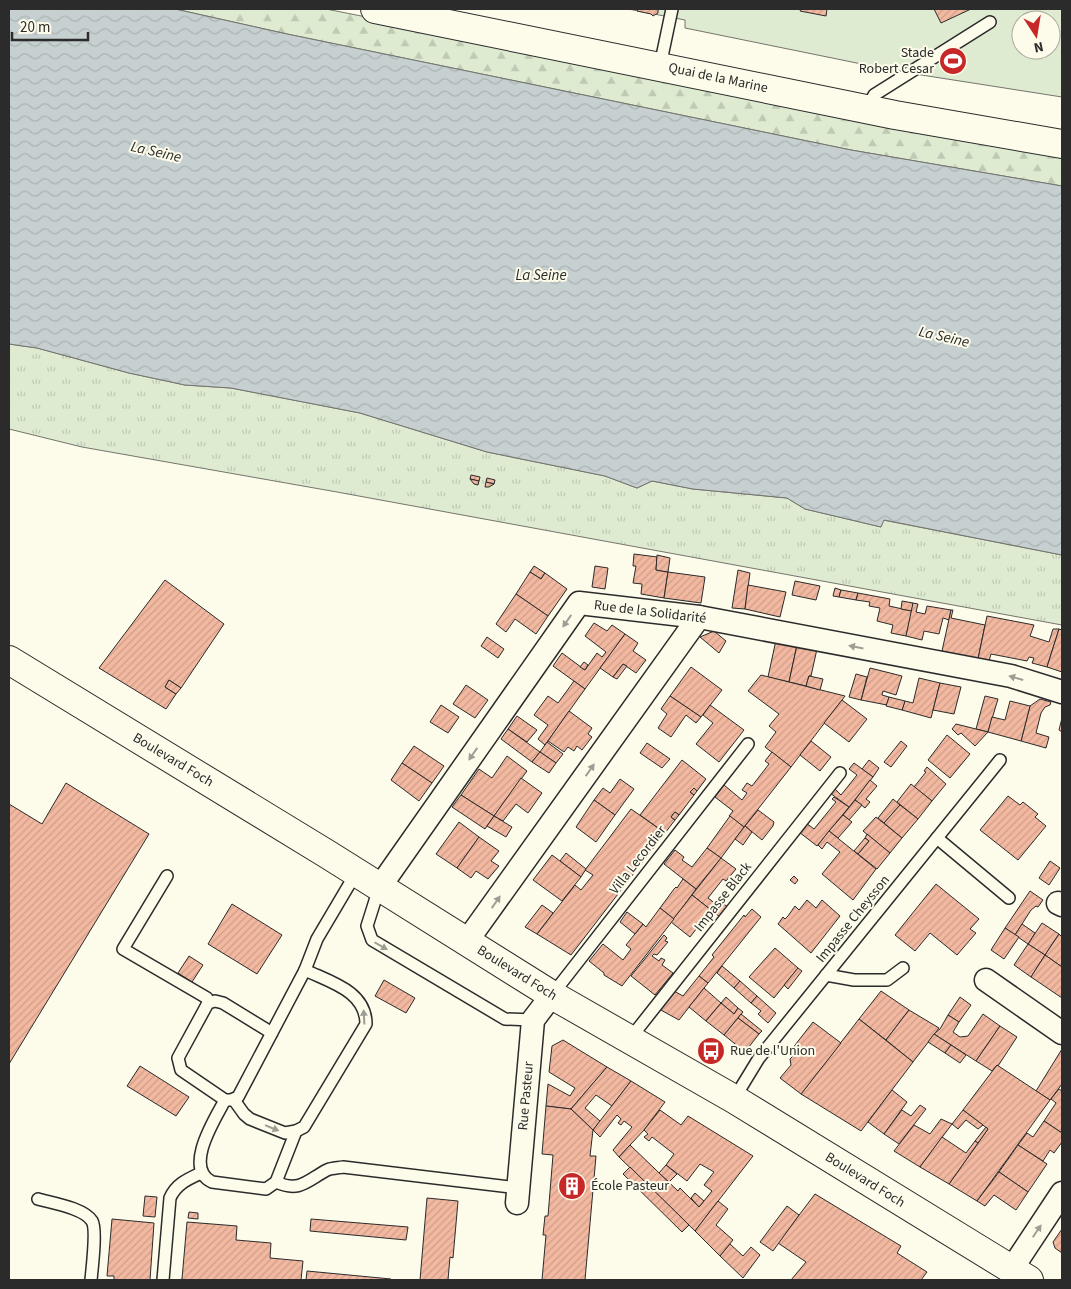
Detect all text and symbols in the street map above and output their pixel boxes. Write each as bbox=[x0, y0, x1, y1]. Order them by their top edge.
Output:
scale bar bbox=[12, 10, 89, 42]
north arrow bbox=[1011, 10, 1061, 60]
text: 20 m bbox=[20, 17, 50, 38]
text: N bbox=[1032, 36, 1045, 57]
place label: Stade Robert Cesar bbox=[859, 43, 934, 79]
sports icon: Stade Robert Cesar bbox=[938, 46, 968, 76]
street label: Quai de la Marine bbox=[666, 58, 770, 98]
water label: La Seine bbox=[129, 136, 183, 168]
water label: La Seine bbox=[515, 265, 567, 286]
water label: La Seine bbox=[917, 321, 971, 353]
street label: Rue de la Solidarité bbox=[593, 595, 707, 629]
one-way arrow bbox=[562, 614, 572, 627]
one-way arrow bbox=[848, 642, 864, 650]
one-way arrow bbox=[1008, 674, 1023, 682]
street label: Boulevard Foch bbox=[129, 728, 217, 792]
one-way arrow bbox=[468, 747, 478, 760]
one-way arrow bbox=[585, 763, 595, 777]
street label: Villa Lecordier bbox=[605, 821, 671, 899]
street label: Impasse Black bbox=[689, 858, 757, 936]
street label: Impasse Cheysson bbox=[811, 871, 895, 967]
one-way arrow bbox=[490, 896, 501, 909]
street label: Boulevard Foch bbox=[473, 940, 561, 1006]
one-way arrow bbox=[375, 941, 388, 950]
one-way arrow bbox=[360, 1008, 368, 1024]
bus stop icon: Rue de l'Union bbox=[696, 1036, 726, 1066]
place label: Rue de l'Union bbox=[730, 1041, 815, 1061]
street label: Rue Pasteur bbox=[513, 1060, 539, 1131]
one-way arrow bbox=[264, 1125, 279, 1132]
street label: Boulevard Foch bbox=[821, 1147, 909, 1213]
building icon: École Pasteur bbox=[557, 1171, 587, 1201]
place label: École Pasteur bbox=[591, 1176, 669, 1196]
one-way arrow bbox=[1032, 1225, 1042, 1238]

